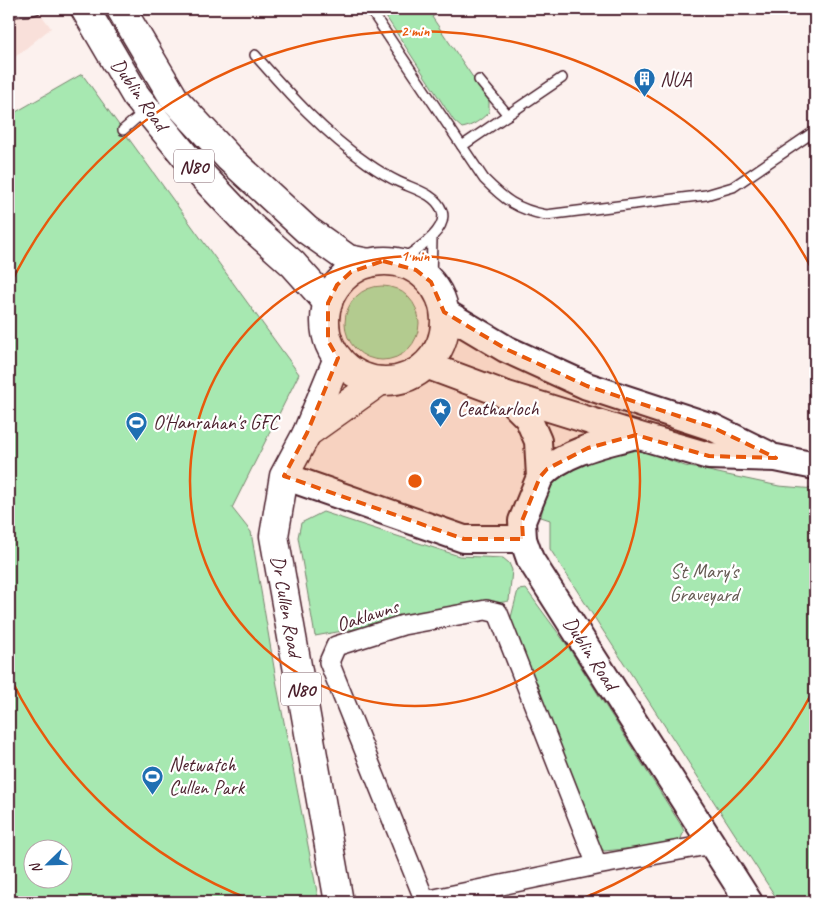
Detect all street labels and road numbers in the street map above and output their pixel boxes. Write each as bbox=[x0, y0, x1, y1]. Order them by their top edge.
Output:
street label: Dublin Road bbox=[106, 53, 175, 138]
road number: N80 bbox=[174, 150, 214, 182]
street label: Dr Cullen Road bbox=[265, 554, 308, 662]
street label: Oaklawns bbox=[333, 593, 403, 637]
street label: Dublin Road bbox=[558, 612, 625, 697]
road number: N80 bbox=[281, 672, 321, 706]

